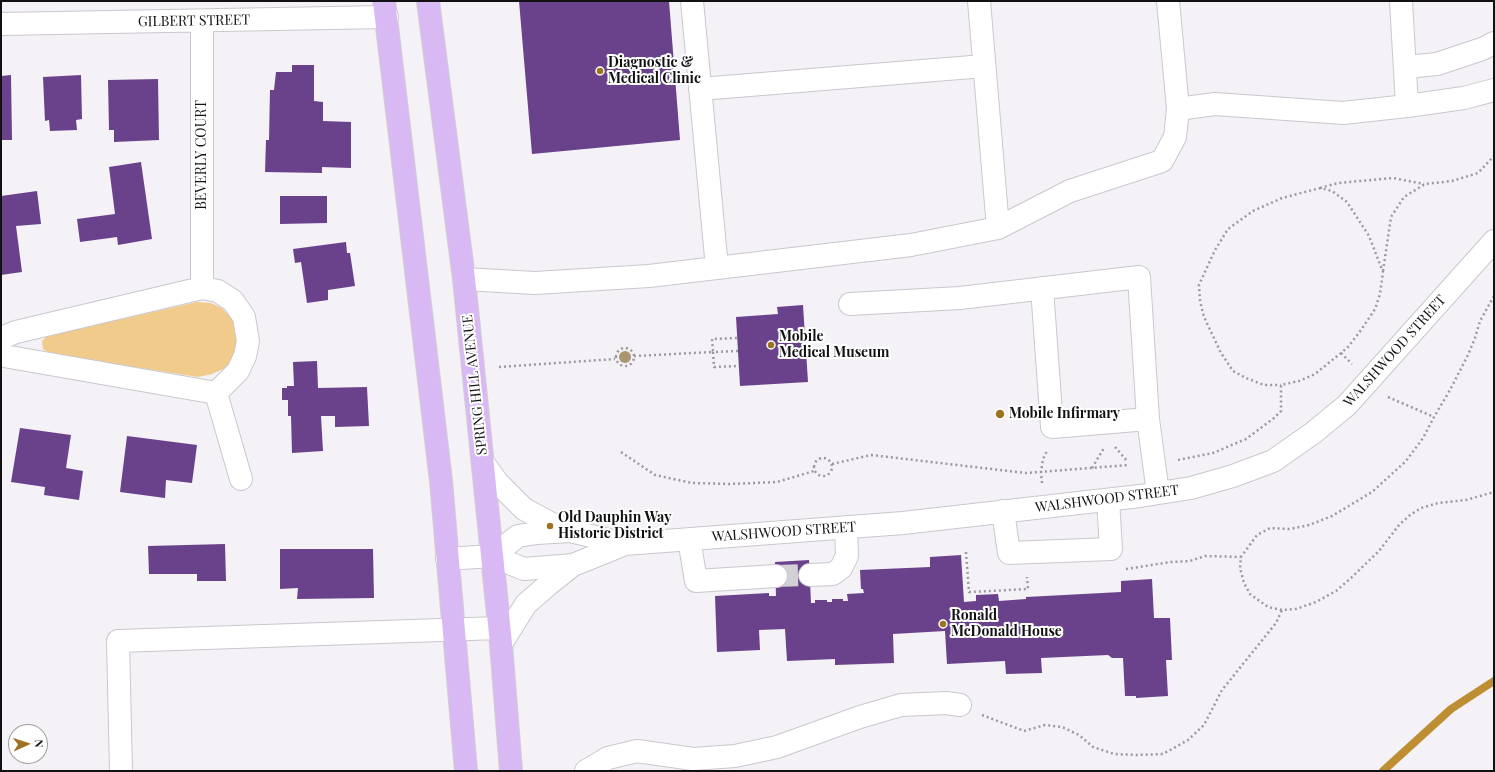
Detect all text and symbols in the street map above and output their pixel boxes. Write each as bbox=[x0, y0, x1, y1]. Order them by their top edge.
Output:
street label: GILBERT STREET bbox=[138, 12, 250, 30]
place label: Diagnostic & Medical Clinic bbox=[608, 55, 701, 88]
marker: Diagnostic & Medical Clinic bbox=[595, 66, 605, 76]
street label: BEVERLY COURT bbox=[194, 100, 210, 210]
street label: WALSHWOOD STREET bbox=[1340, 292, 1450, 410]
street label: SPRING HILL AVENUE bbox=[459, 314, 491, 456]
place label: Mobile Medical Museum bbox=[779, 329, 889, 362]
marker: Mobile Medical Museum bbox=[766, 340, 776, 350]
place label: Mobile Infirmary bbox=[1009, 406, 1120, 422]
marker: Mobile Infirmary bbox=[994, 408, 1006, 420]
street label: WALSHWOOD STREET bbox=[1034, 482, 1180, 516]
place label: Old Dauphin Way Historic District bbox=[558, 510, 671, 542]
street label: WALSHWOOD STREET bbox=[711, 519, 857, 545]
marker: Old Dauphin Way Historic District bbox=[545, 521, 555, 531]
place label: Ronald McDonald House bbox=[951, 608, 1062, 640]
marker: Ronald McDonald House bbox=[938, 619, 948, 629]
north arrow bbox=[8, 724, 48, 764]
text: N bbox=[32, 739, 47, 748]

